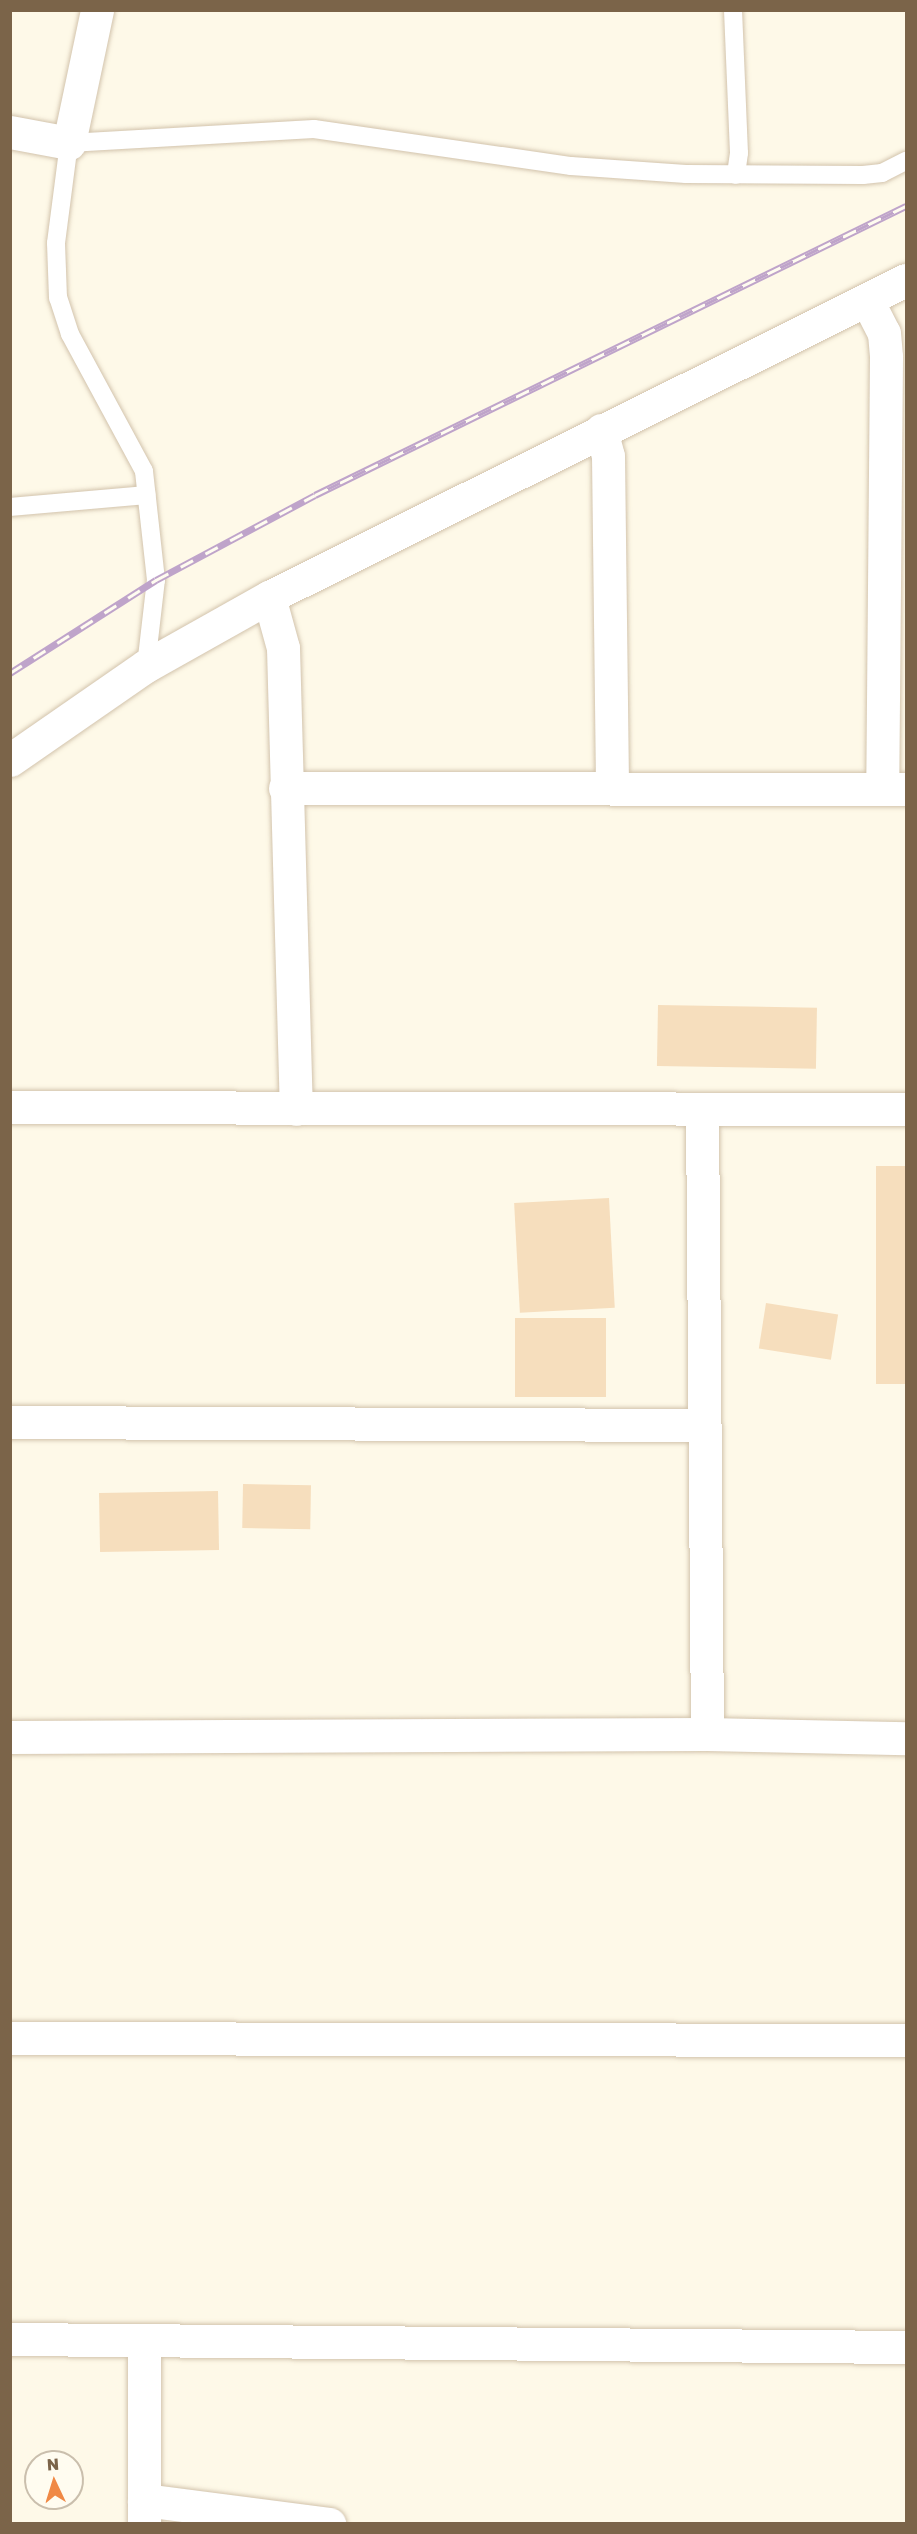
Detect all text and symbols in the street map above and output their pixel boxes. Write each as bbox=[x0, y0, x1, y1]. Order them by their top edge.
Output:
north arrow bbox=[24, 2450, 84, 2510]
text: N bbox=[46, 2454, 60, 2474]

